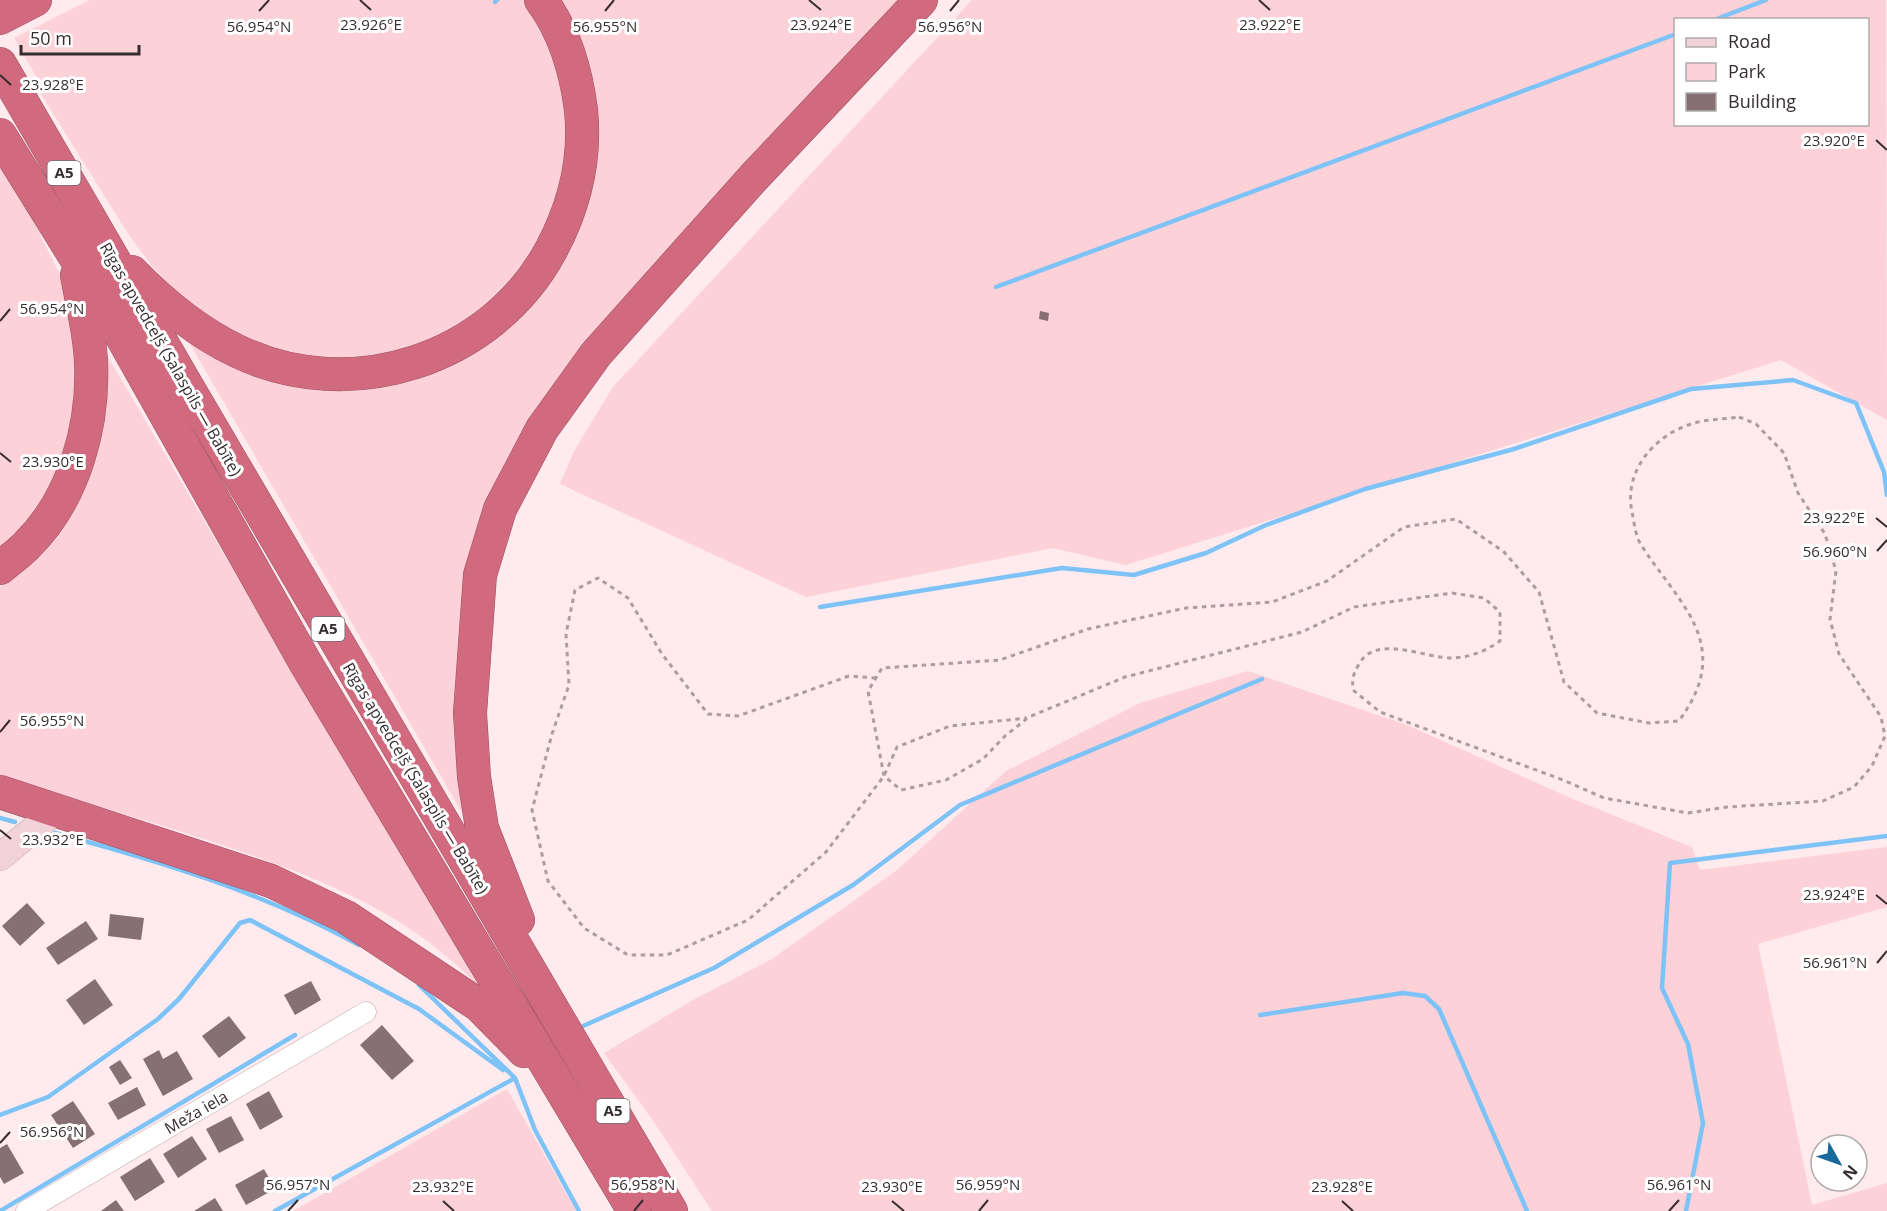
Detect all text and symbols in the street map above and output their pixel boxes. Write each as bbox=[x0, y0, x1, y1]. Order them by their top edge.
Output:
text: 23.926°E bbox=[340, 14, 402, 34]
text: 23.924°E bbox=[790, 14, 852, 34]
text: 23.922°E bbox=[1239, 14, 1301, 34]
text: 56.954°N bbox=[227, 16, 291, 36]
text: 56.955°N bbox=[573, 16, 637, 36]
text: 56.956°N bbox=[918, 16, 982, 36]
scale bar bbox=[21, 18, 140, 56]
legend bbox=[1674, 18, 1869, 126]
text: 50 m bbox=[30, 26, 72, 50]
text: Road bbox=[1728, 29, 1771, 53]
text: Park bbox=[1728, 59, 1766, 83]
text: 23.928°E bbox=[22, 74, 84, 94]
text: Building bbox=[1728, 89, 1796, 113]
text: 23.920°E bbox=[1803, 130, 1865, 150]
road number: A5 bbox=[48, 161, 80, 185]
street label: Rīgas apvedceļš (Salaspils — Babīte) bbox=[95, 238, 247, 480]
text: 56.954°N bbox=[20, 298, 84, 318]
text: 23.930°E bbox=[22, 451, 84, 471]
text: 23.922°E bbox=[1803, 507, 1865, 527]
text: 56.960°N bbox=[1803, 541, 1867, 561]
road number: A5 bbox=[312, 617, 344, 641]
street label: Rīgas apvedceļš (Salaspils — Babīte) bbox=[338, 658, 494, 898]
text: 56.955°N bbox=[20, 710, 84, 730]
text: 23.932°E bbox=[22, 829, 84, 849]
text: 23.924°E bbox=[1803, 884, 1865, 904]
text: 56.961°N bbox=[1803, 952, 1867, 972]
street label: Meža iela bbox=[160, 1085, 232, 1139]
road number: A5 bbox=[596, 1099, 630, 1123]
text: 56.956°N bbox=[20, 1121, 84, 1141]
north arrow bbox=[1809, 1133, 1869, 1193]
text: N bbox=[1838, 1161, 1863, 1185]
text: 56.957°N bbox=[266, 1174, 330, 1194]
text: 56.958°N bbox=[611, 1174, 675, 1194]
text: 56.959°N bbox=[956, 1174, 1020, 1194]
text: 56.961°N bbox=[1647, 1174, 1711, 1194]
text: 23.932°E bbox=[412, 1176, 474, 1196]
text: 23.930°E bbox=[861, 1176, 923, 1196]
text: 23.928°E bbox=[1311, 1176, 1373, 1196]

